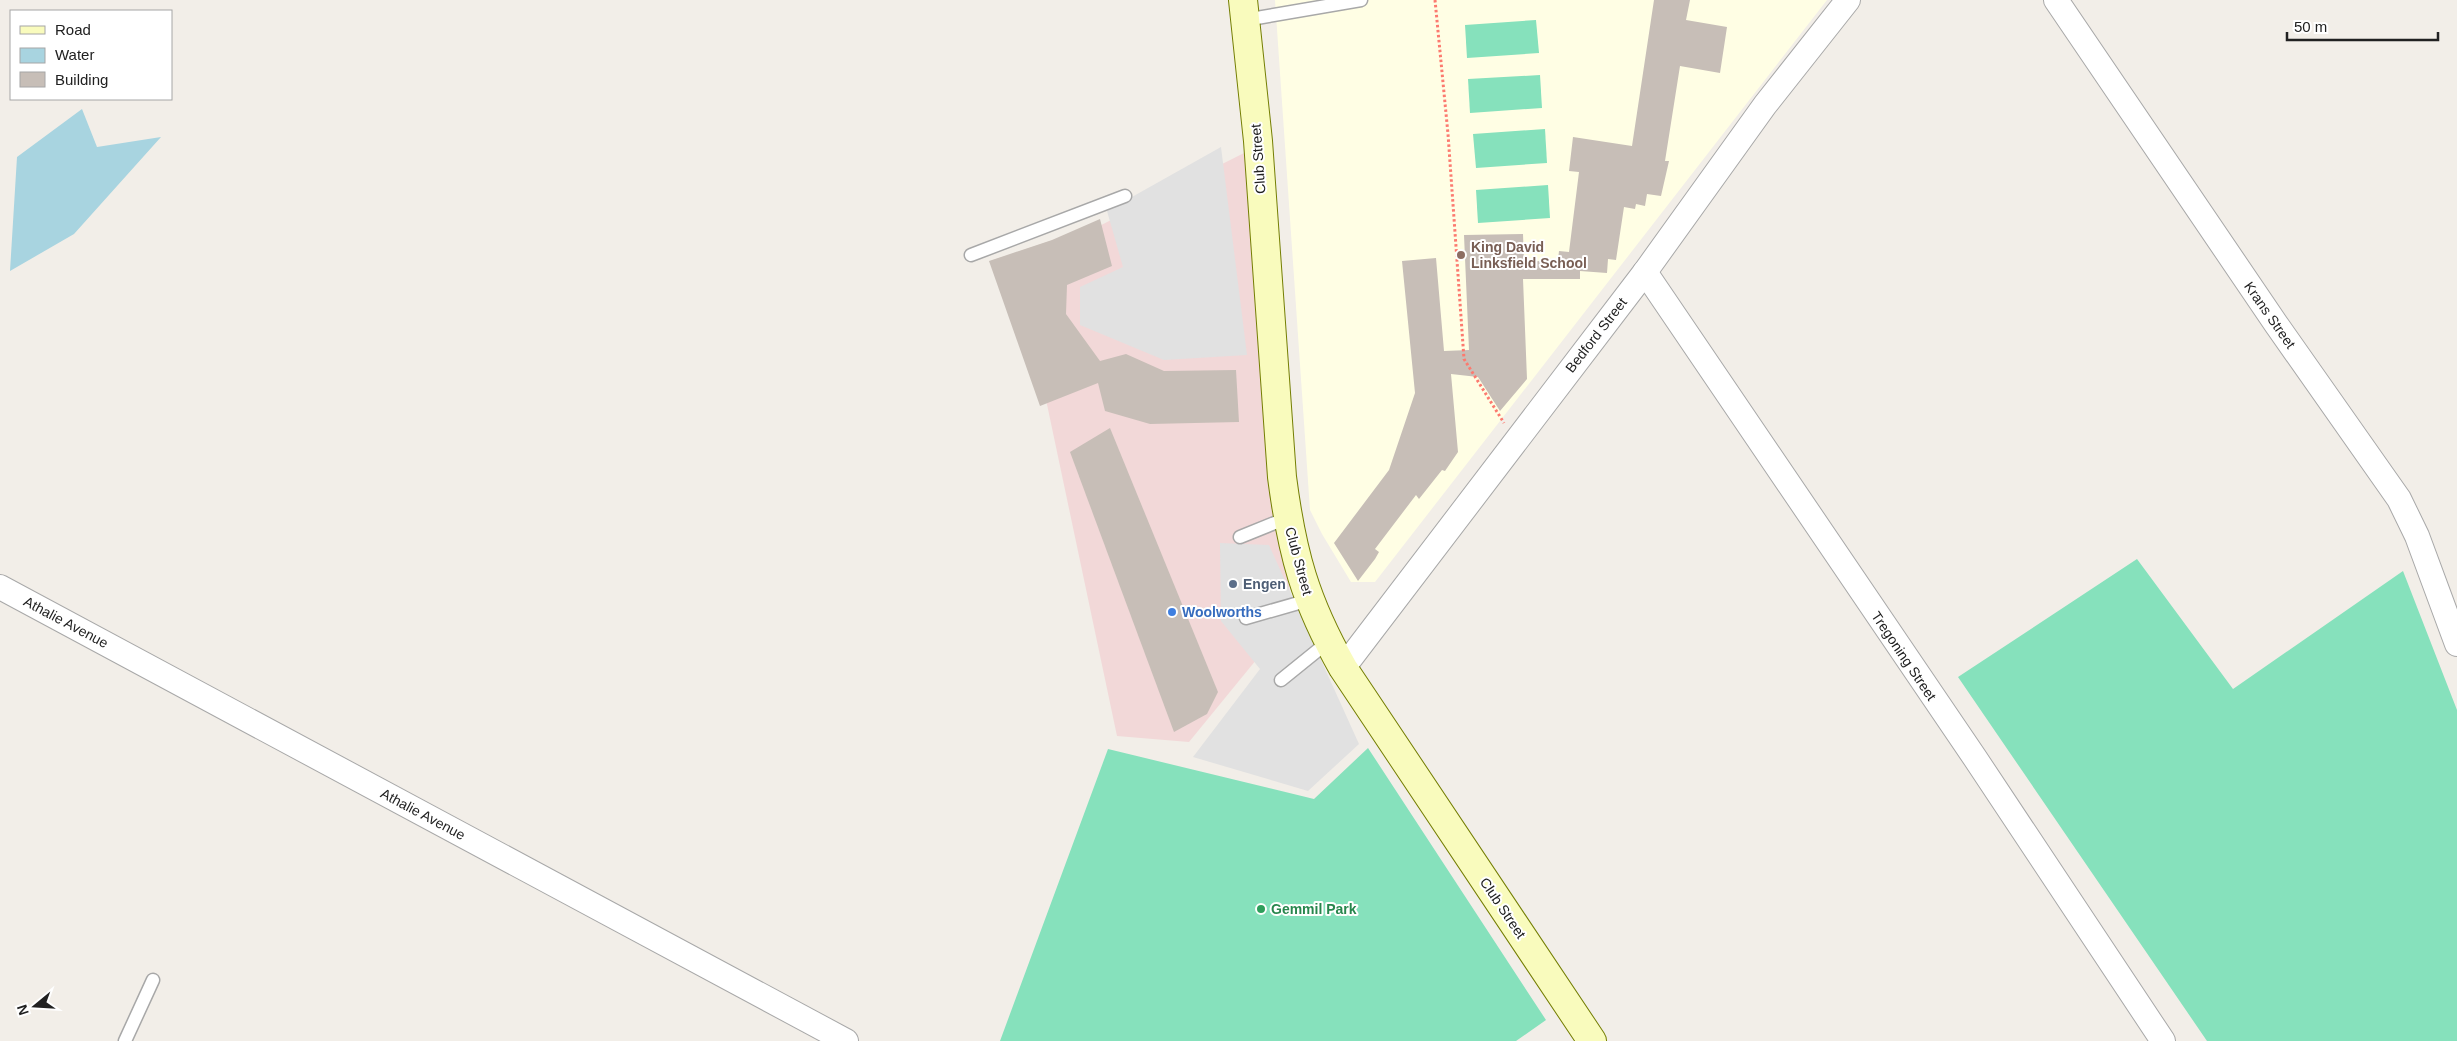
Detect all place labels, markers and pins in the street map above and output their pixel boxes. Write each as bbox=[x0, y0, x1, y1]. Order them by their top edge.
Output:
place label: King David Linksfield School bbox=[1471, 239, 1587, 271]
marker: King David Linksfield School bbox=[1455, 249, 1467, 261]
place label: Engen bbox=[1243, 576, 1286, 592]
marker: Engen bbox=[1227, 578, 1239, 590]
place label: Woolworths bbox=[1182, 604, 1262, 620]
marker: Woolworths bbox=[1166, 606, 1178, 618]
place label: Gemmil Park bbox=[1271, 901, 1357, 917]
marker: Gemmil Park bbox=[1255, 903, 1267, 915]

